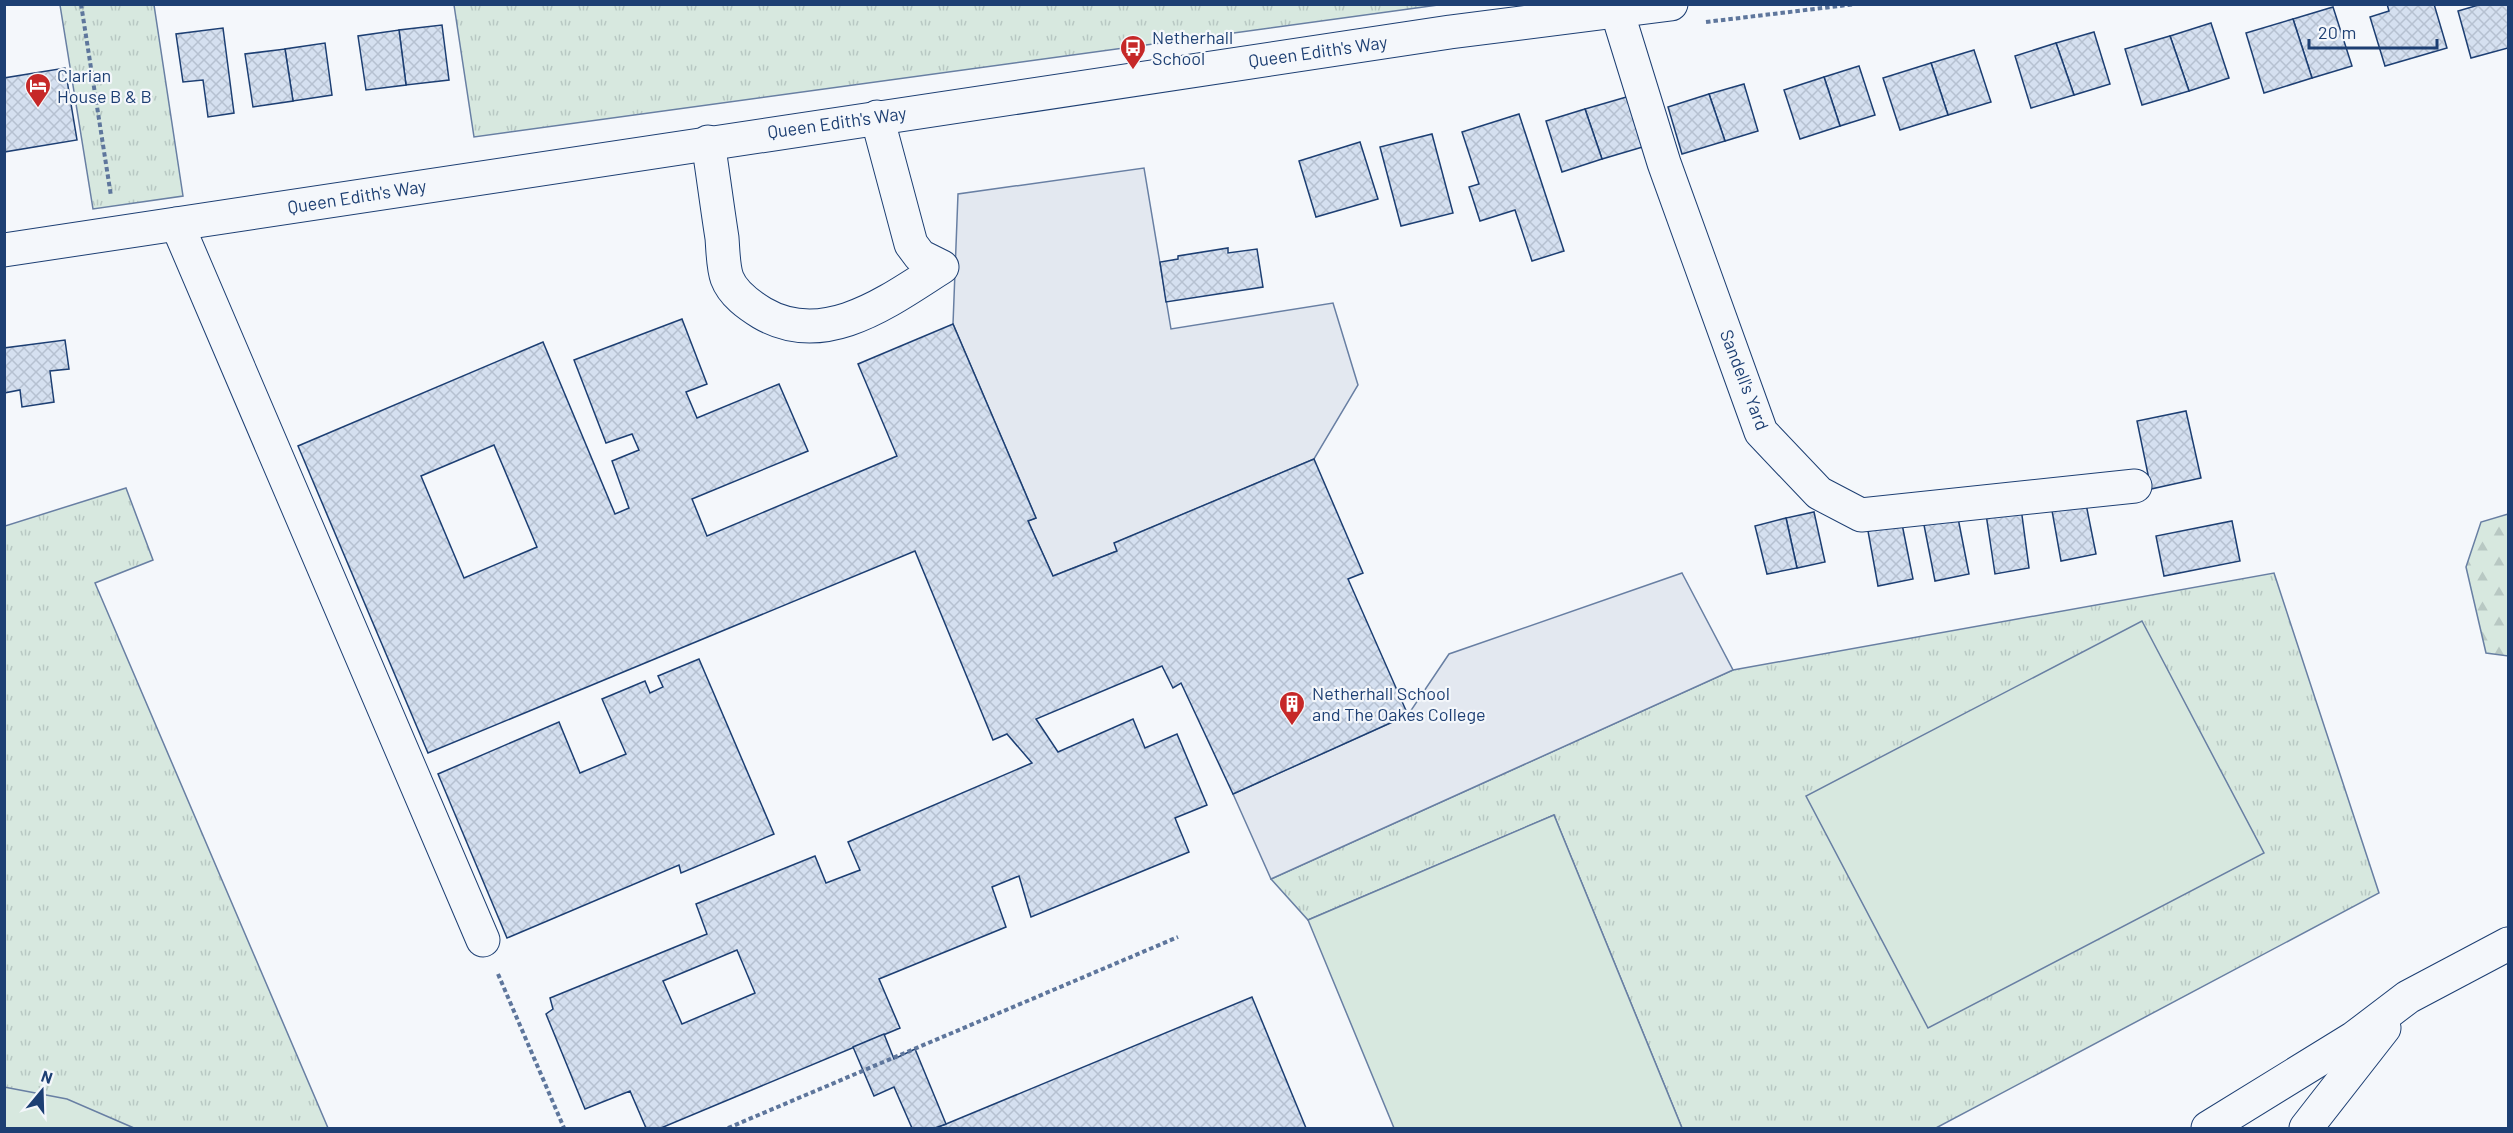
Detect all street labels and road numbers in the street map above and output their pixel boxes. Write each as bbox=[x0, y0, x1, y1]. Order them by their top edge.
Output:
street label: Queen Edith's Way bbox=[1247, 30, 1389, 72]
street label: Queen Edith's Way bbox=[766, 101, 908, 143]
street label: Queen Edith's Way bbox=[286, 174, 428, 218]
street label: Sandell's Yard bbox=[1716, 326, 1774, 433]

